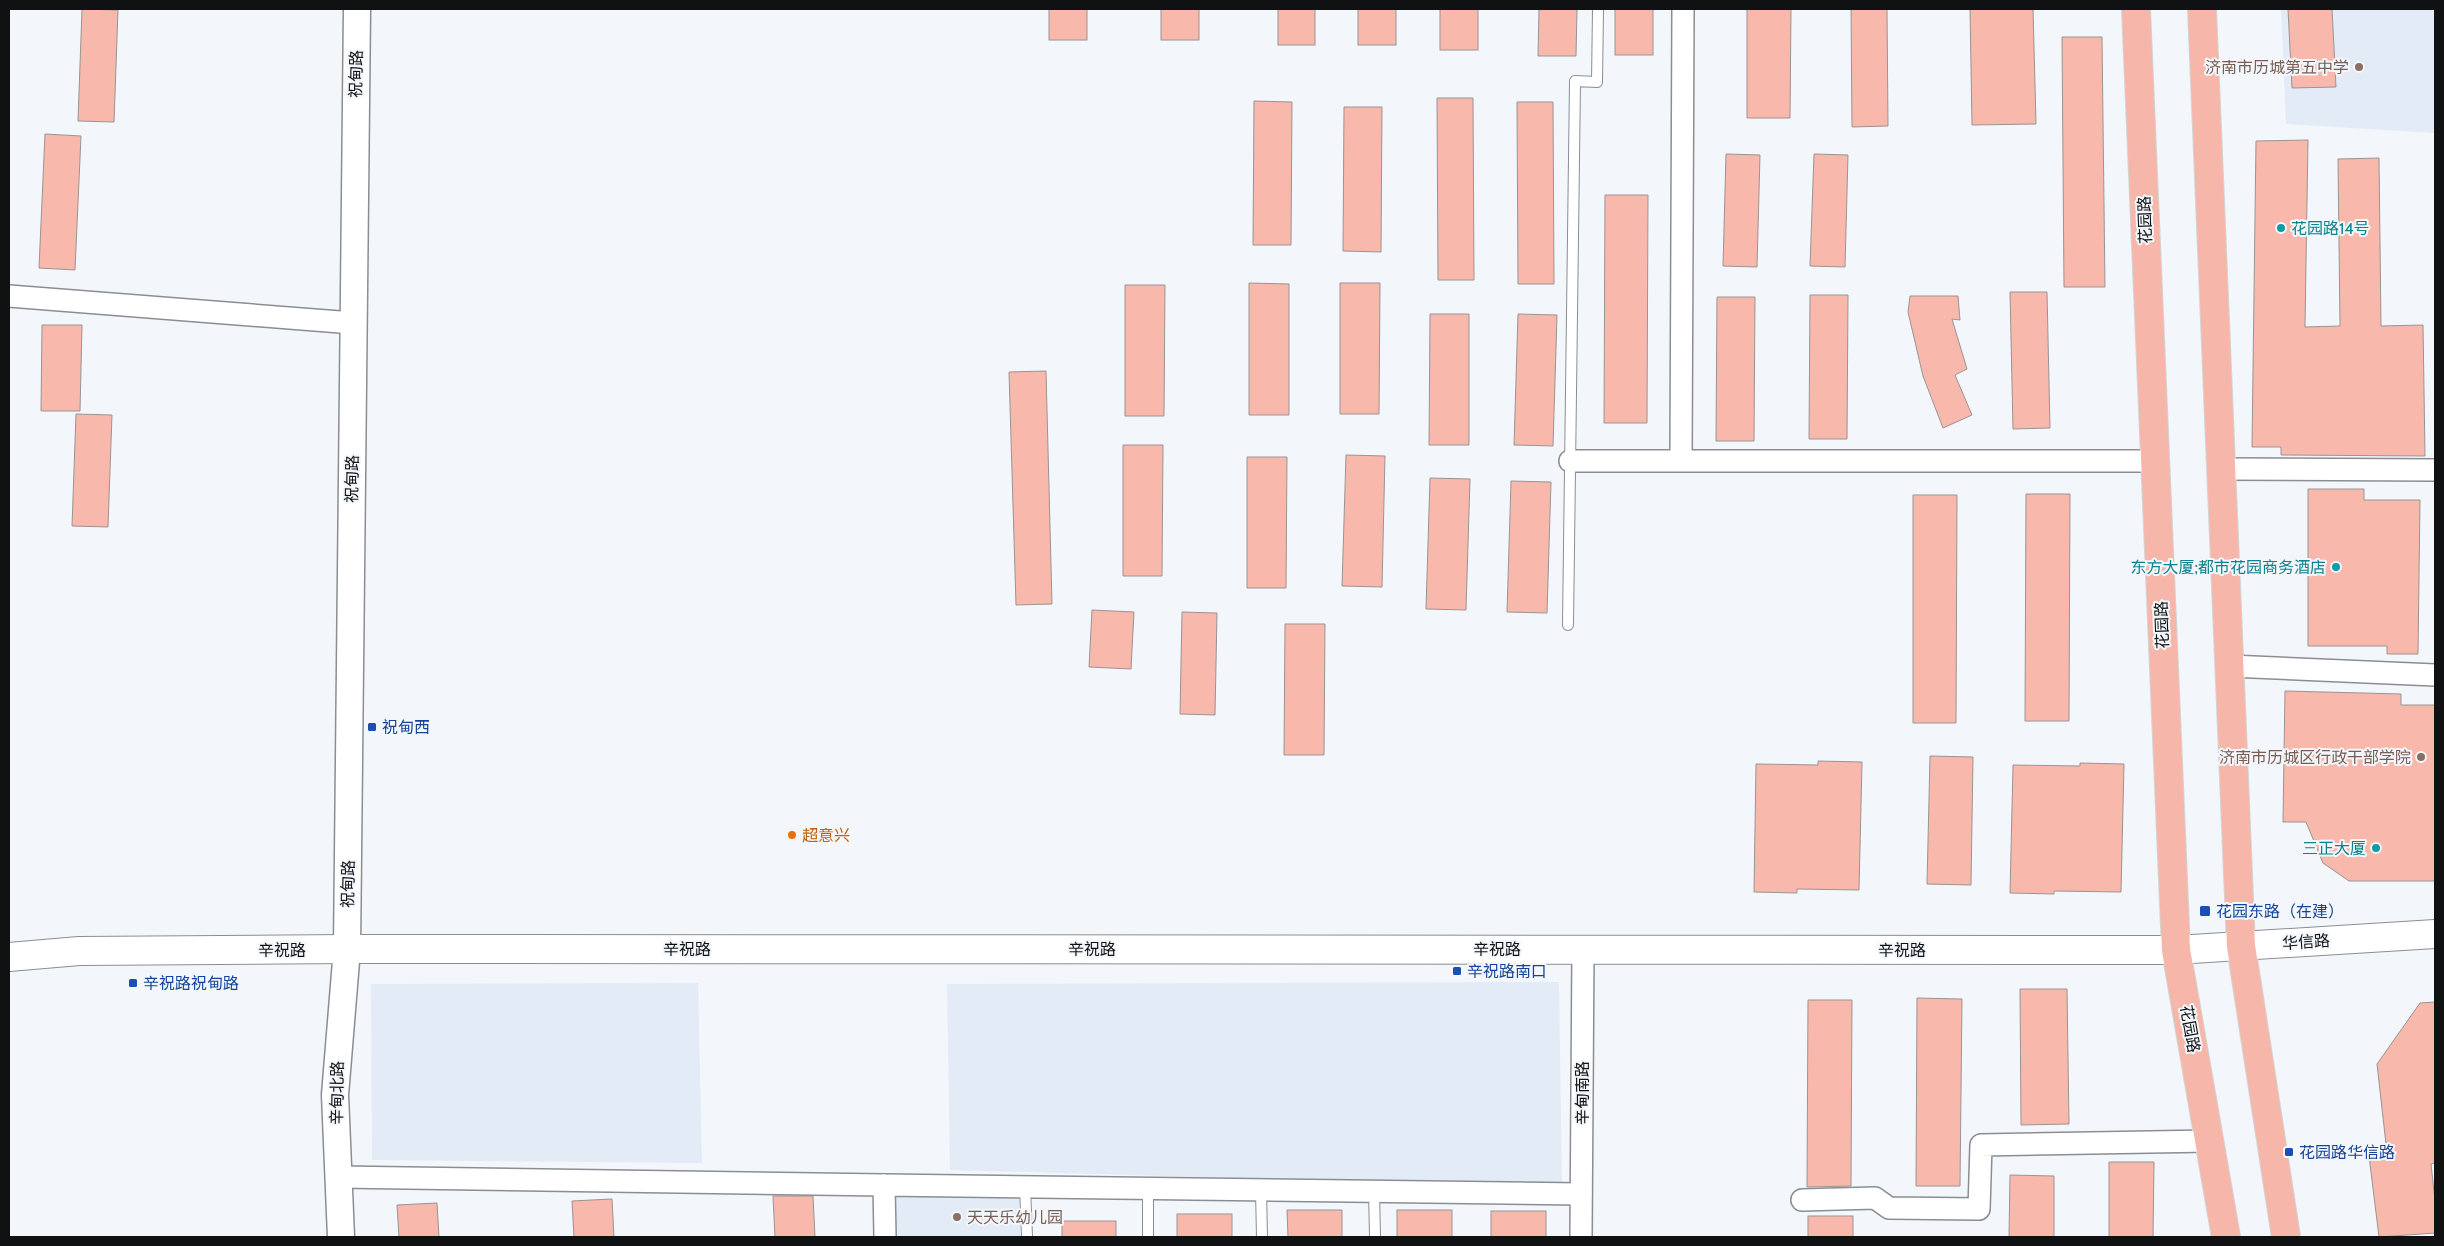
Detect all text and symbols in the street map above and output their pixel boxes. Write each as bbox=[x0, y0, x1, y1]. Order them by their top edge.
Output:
street label: 祝甸路 bbox=[346, 50, 366, 98]
place label: 济南市历城第五中学 bbox=[2205, 58, 2349, 77]
marker: 济南市历城第五中学 bbox=[2353, 61, 2365, 73]
street label: 花园路 bbox=[2135, 196, 2155, 244]
place label: 花园路14号 bbox=[2291, 219, 2369, 238]
marker: 花园路14号 bbox=[2275, 222, 2287, 234]
street label: 祝甸路 bbox=[342, 455, 362, 503]
place label: 东方大厦;都市花园商务酒店 bbox=[2131, 558, 2326, 577]
marker: 东方大厦;都市花园商务酒店 bbox=[2330, 561, 2342, 573]
street label: 花园路 bbox=[2152, 601, 2172, 649]
place label: 祝甸西 bbox=[382, 718, 430, 737]
marker: 祝甸西 bbox=[366, 721, 378, 733]
place label: 济南市历城区行政干部学院 bbox=[2219, 748, 2411, 767]
marker: 济南市历城区行政干部学院 bbox=[2415, 751, 2427, 763]
place label: 超意兴 bbox=[802, 826, 850, 845]
marker: 超意兴 bbox=[786, 829, 798, 841]
place label: 三正大厦 bbox=[2302, 839, 2366, 858]
marker: 三正大厦 bbox=[2370, 842, 2382, 854]
street label: 祝甸路 bbox=[338, 860, 358, 908]
place label: 花园东路（在建） bbox=[2216, 902, 2344, 921]
marker: 花园东路（在建） bbox=[2198, 904, 2212, 918]
street label: 华信路 bbox=[2281, 931, 2331, 953]
street label: 辛祝路 bbox=[663, 940, 711, 959]
street label: 辛祝路 bbox=[1068, 940, 1116, 959]
street label: 辛祝路 bbox=[1473, 940, 1521, 959]
street label: 辛祝路 bbox=[258, 941, 306, 960]
street label: 辛祝路 bbox=[1878, 941, 1926, 960]
place label: 辛祝路南口 bbox=[1467, 962, 1547, 981]
marker: 辛祝路南口 bbox=[1451, 965, 1463, 977]
place label: 辛祝路祝甸路 bbox=[143, 974, 239, 993]
marker: 辛祝路祝甸路 bbox=[127, 977, 139, 989]
street label: 花园路 bbox=[2176, 1004, 2204, 1054]
street label: 辛甸北路 bbox=[327, 1061, 347, 1125]
street label: 辛甸南路 bbox=[1573, 1061, 1592, 1125]
place label: 花园路华信路 bbox=[2299, 1143, 2395, 1162]
marker: 花园路华信路 bbox=[2283, 1146, 2295, 1158]
place label: 天天乐幼儿园 bbox=[967, 1208, 1063, 1227]
marker: 天天乐幼儿园 bbox=[951, 1211, 963, 1223]

